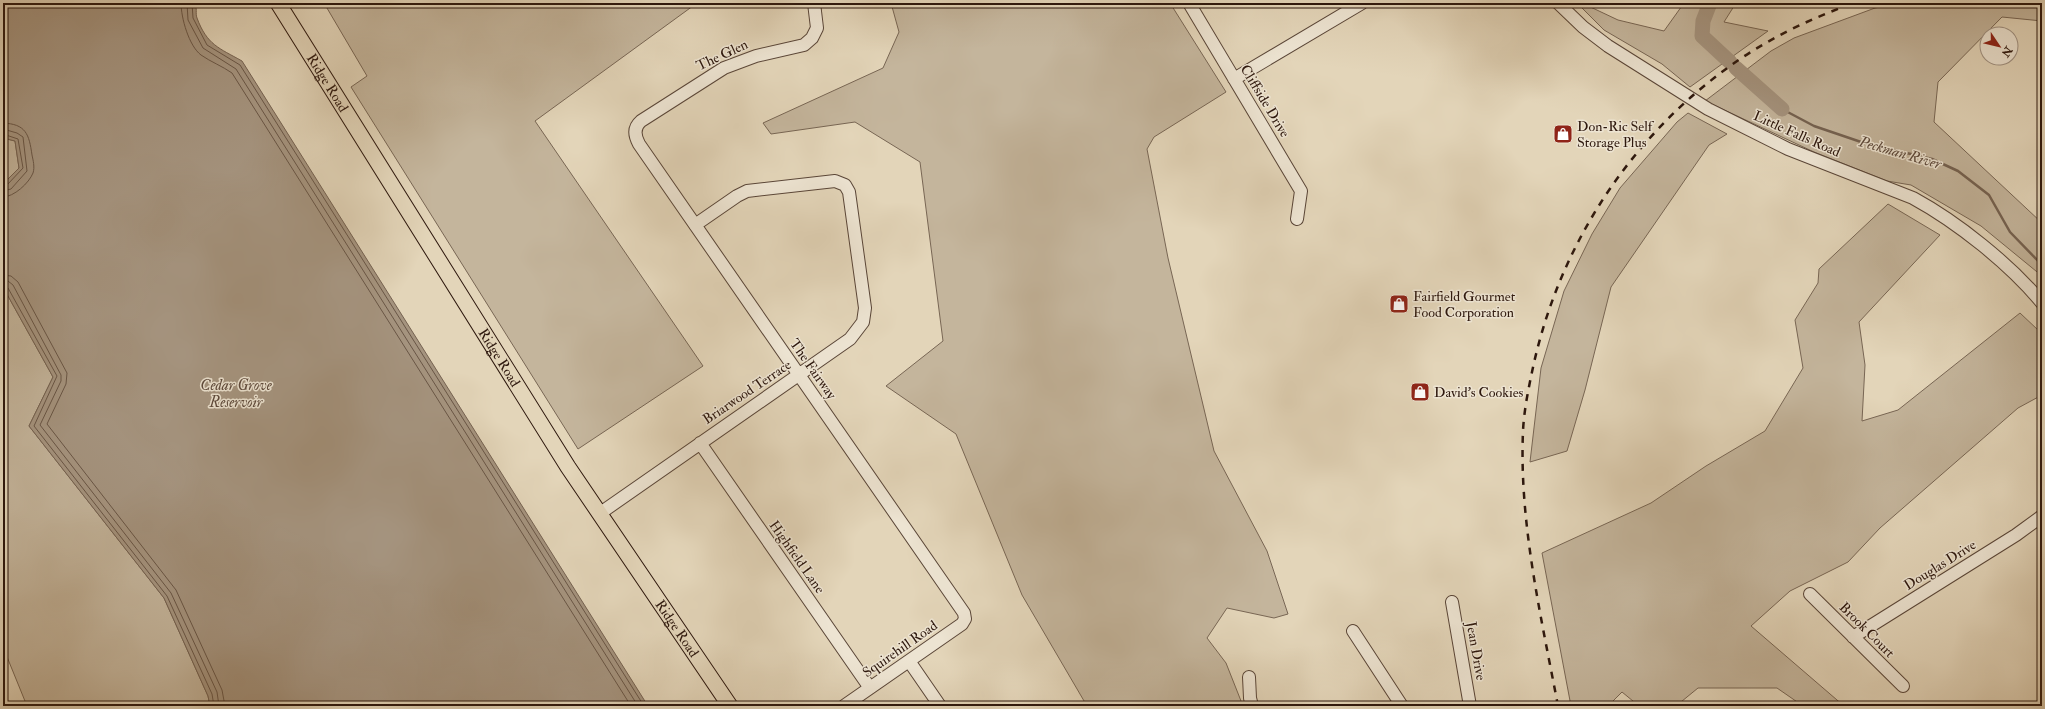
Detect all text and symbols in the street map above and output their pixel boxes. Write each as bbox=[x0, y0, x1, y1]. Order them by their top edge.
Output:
north arrow bbox=[1979, 26, 2019, 66]
street label: The Glen bbox=[694, 36, 750, 74]
text: N bbox=[1998, 43, 2016, 60]
street label: Ridge Road bbox=[303, 50, 352, 115]
street label: Cliffside Drive bbox=[1237, 62, 1293, 141]
street label: Little Falls Road bbox=[1751, 107, 1843, 161]
place label: Don-Ric Self Storage Plus bbox=[1577, 118, 1655, 151]
shop icon: Don-Ric Self Storage Plus bbox=[1552, 123, 1574, 145]
water label: Peckman River bbox=[1856, 132, 1945, 174]
place label: Fairfield Gourmet Food Corporation bbox=[1413, 288, 1516, 322]
shop icon: Fairfield Gourmet Food Corporation bbox=[1388, 293, 1410, 315]
street label: Ridge Road bbox=[475, 325, 524, 390]
street label: The Fairway bbox=[785, 335, 841, 404]
street label: Briarwood Terrace bbox=[700, 356, 795, 428]
water label: Cedar Grove Reservoir bbox=[200, 376, 273, 412]
shop icon: David's Cookies bbox=[1409, 381, 1431, 403]
place label: David's Cookies bbox=[1434, 384, 1524, 401]
street label: Highfield Lane bbox=[766, 517, 829, 597]
street label: Douglas Drive bbox=[1901, 536, 1979, 594]
street label: Ridge Road bbox=[652, 596, 703, 660]
street label: Brook Court bbox=[1836, 599, 1899, 662]
street label: Squirehill Road bbox=[859, 617, 941, 681]
street label: Jean Drive bbox=[1462, 619, 1490, 682]

